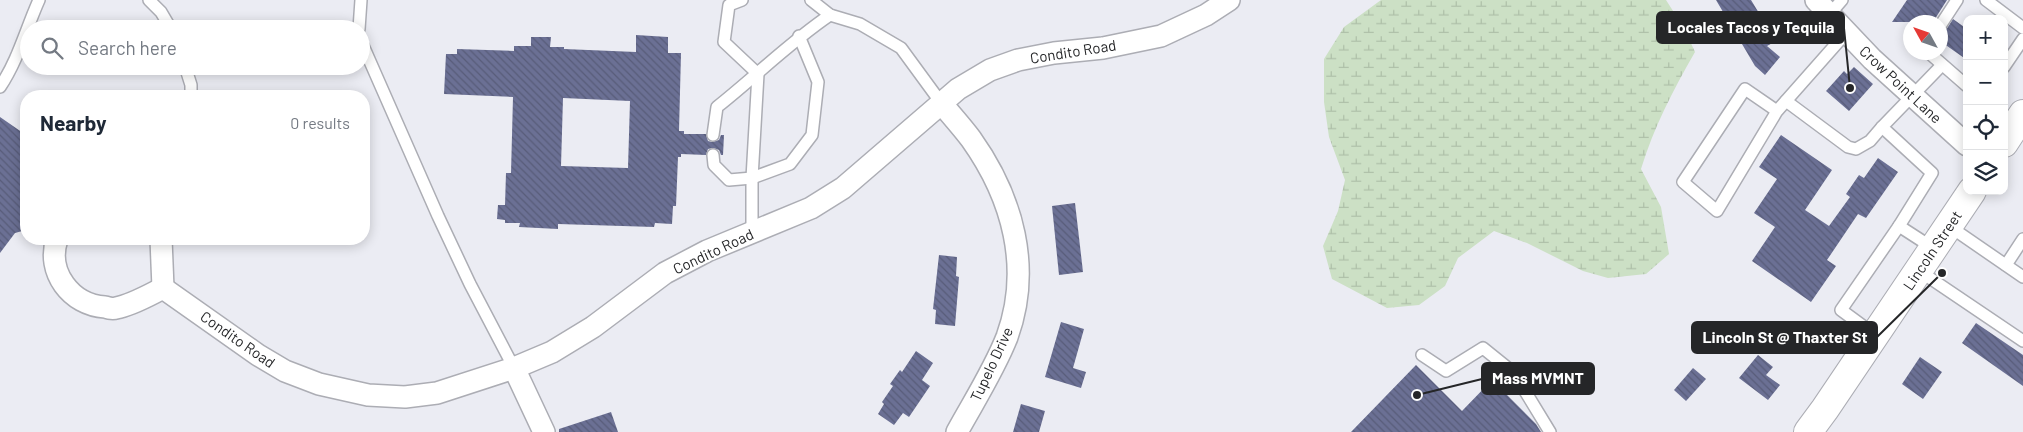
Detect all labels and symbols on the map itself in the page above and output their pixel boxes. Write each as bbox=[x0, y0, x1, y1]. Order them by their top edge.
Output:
callout: Locales Tacos y Tequila bbox=[1657, 12, 1844, 43]
north arrow bbox=[1903, 15, 1948, 60]
text: Locales Tacos y Tequila bbox=[1668, 17, 1835, 36]
street label: Condito Road bbox=[1029, 35, 1117, 67]
street label: Crow Point Lane bbox=[1856, 41, 1946, 127]
street label: Lincoln Street bbox=[1899, 207, 1965, 293]
street label: Condito Road bbox=[670, 224, 756, 278]
street label: Condito Road bbox=[197, 307, 279, 371]
callout: Lincoln St @ Thaxter St bbox=[1692, 322, 1877, 353]
street label: Tupelo Drive bbox=[966, 324, 1016, 404]
text: Lincoln St @ Thaxter St bbox=[1702, 327, 1868, 346]
callout: Mass MVMNT bbox=[1482, 363, 1594, 394]
text: Mass MVMNT bbox=[1492, 368, 1584, 387]

